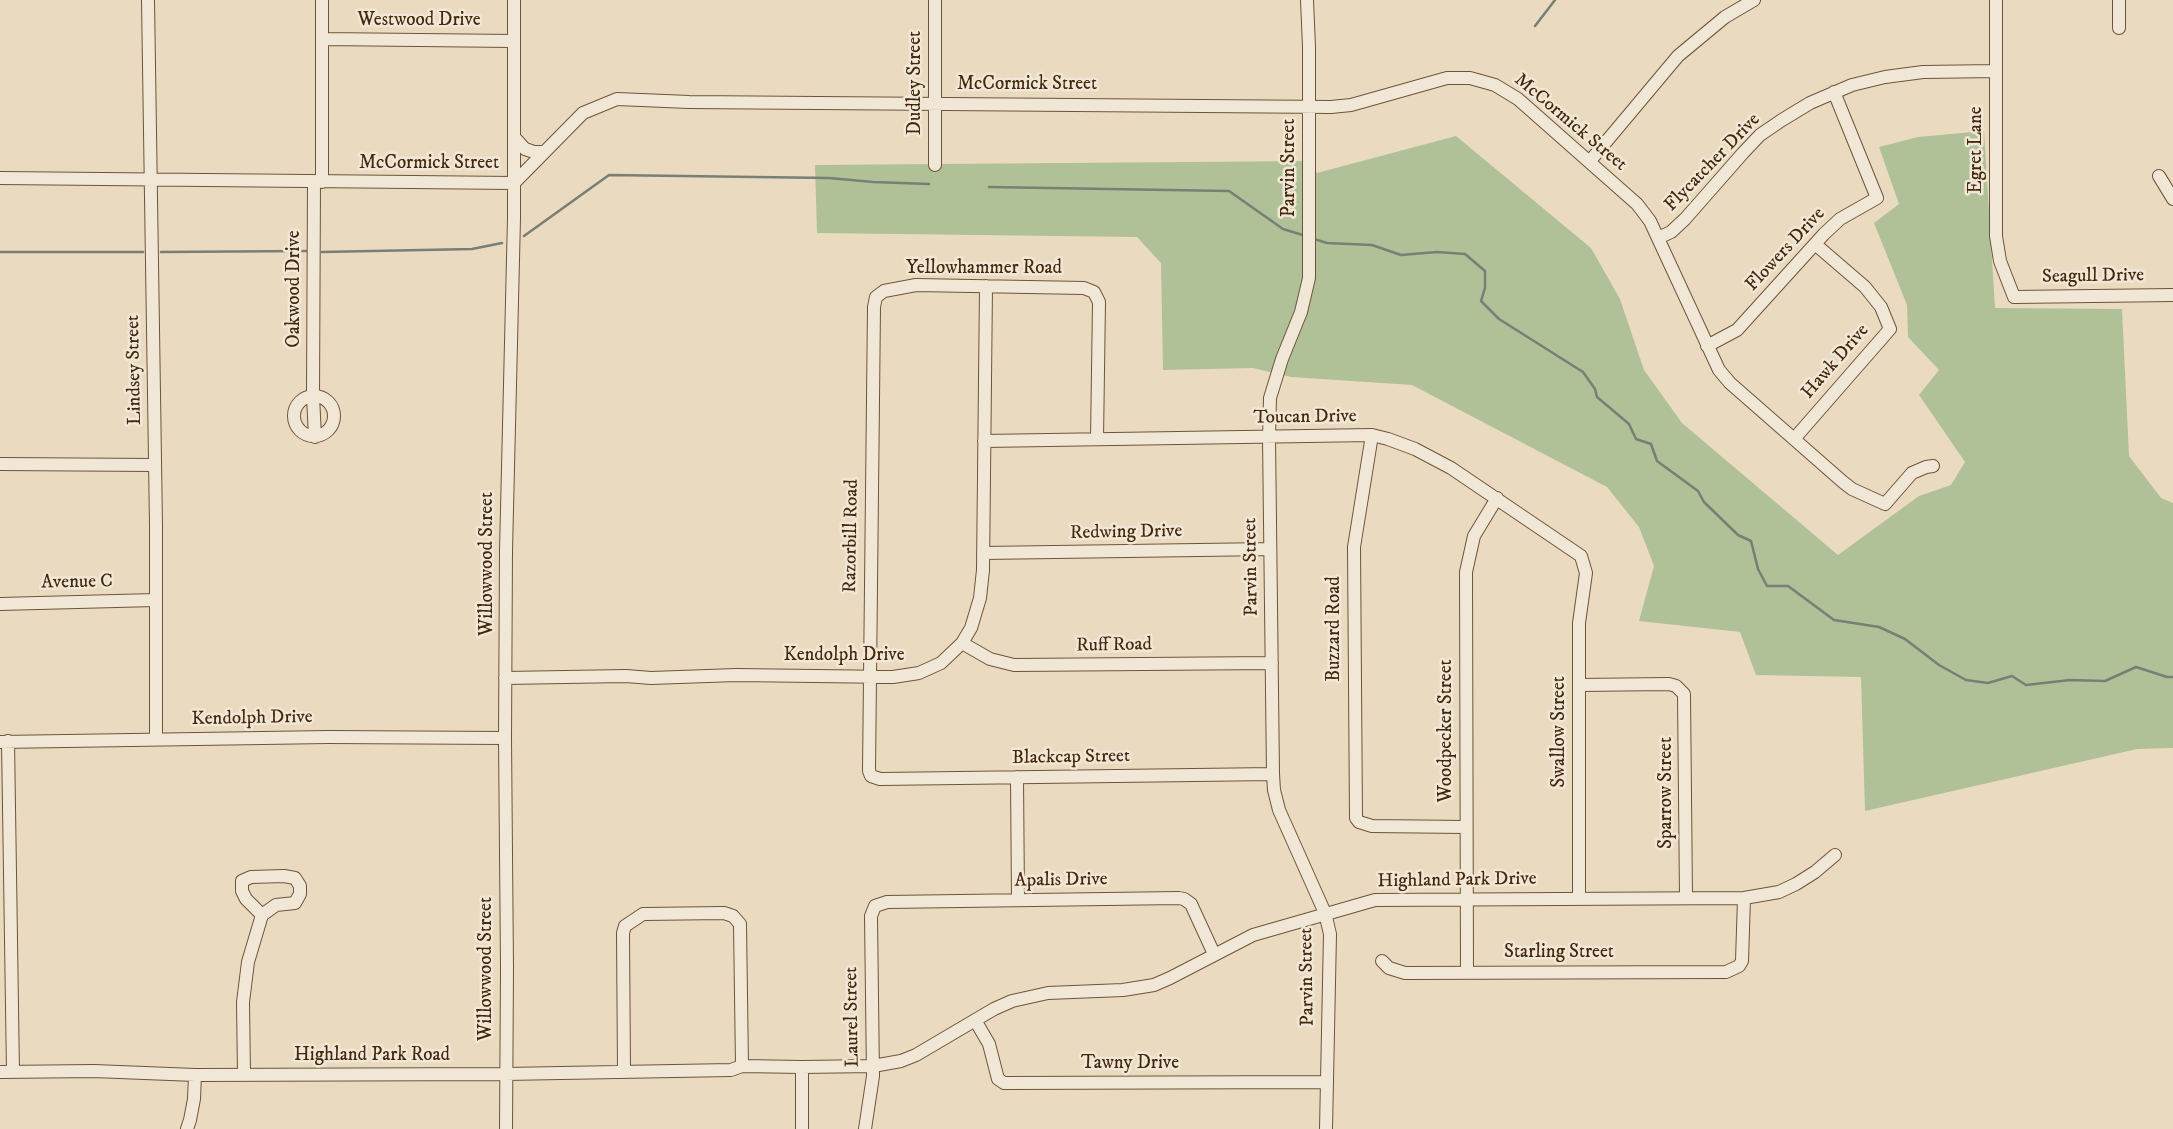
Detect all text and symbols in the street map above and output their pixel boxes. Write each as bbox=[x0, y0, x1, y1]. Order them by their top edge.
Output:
street label: Westwood Drive bbox=[357, 10, 481, 32]
street label: Dudley Street bbox=[905, 31, 927, 135]
street label: McCormick Street bbox=[1509, 69, 1631, 177]
street label: McCormick Street bbox=[957, 74, 1097, 96]
street label: Egret Lane bbox=[1966, 106, 1988, 194]
street label: Flycatcher Drive bbox=[1660, 109, 1766, 217]
street label: Parvin Street bbox=[1279, 119, 1301, 217]
street label: McCormick Street bbox=[359, 153, 499, 175]
street label: Flowers Drive bbox=[1741, 203, 1831, 297]
street label: Oakwood Drive bbox=[284, 230, 306, 348]
street label: Yellowhammer Road bbox=[906, 258, 1062, 280]
street label: Seagull Drive bbox=[2042, 265, 2144, 289]
street label: Lindsey Street bbox=[123, 315, 147, 425]
street label: Hawk Drive bbox=[1797, 320, 1875, 404]
street label: Toucan Drive bbox=[1253, 406, 1357, 430]
street label: Razorbill Road bbox=[840, 479, 864, 593]
street label: Willowwood Street bbox=[477, 492, 499, 636]
street label: Parvin Street bbox=[1240, 517, 1264, 617]
street label: Redwing Drive bbox=[1070, 521, 1182, 545]
street label: Avenue C bbox=[41, 571, 113, 595]
street label: Buzzard Road bbox=[1324, 576, 1346, 682]
street label: Ruff Road bbox=[1076, 634, 1152, 658]
street label: Kendolph Drive bbox=[783, 645, 905, 667]
street label: Woodpecker Street bbox=[1436, 659, 1458, 803]
street label: Swallow Street bbox=[1549, 676, 1571, 788]
street label: Kendolph Drive bbox=[191, 707, 313, 731]
street label: Sparrow Street bbox=[1656, 737, 1678, 849]
street label: Blackcap Street bbox=[1012, 746, 1130, 770]
street label: Highland Park Drive bbox=[1377, 868, 1537, 894]
street label: Apalis Drive bbox=[1014, 869, 1108, 893]
street label: Willowwood Street bbox=[476, 897, 498, 1041]
street label: Parvin Street bbox=[1296, 927, 1320, 1027]
street label: Starling Street bbox=[1504, 942, 1614, 964]
street label: Laurel Street bbox=[841, 967, 865, 1067]
street label: Highland Park Road bbox=[294, 1045, 450, 1067]
street label: Tawny Drive bbox=[1081, 1053, 1179, 1075]

